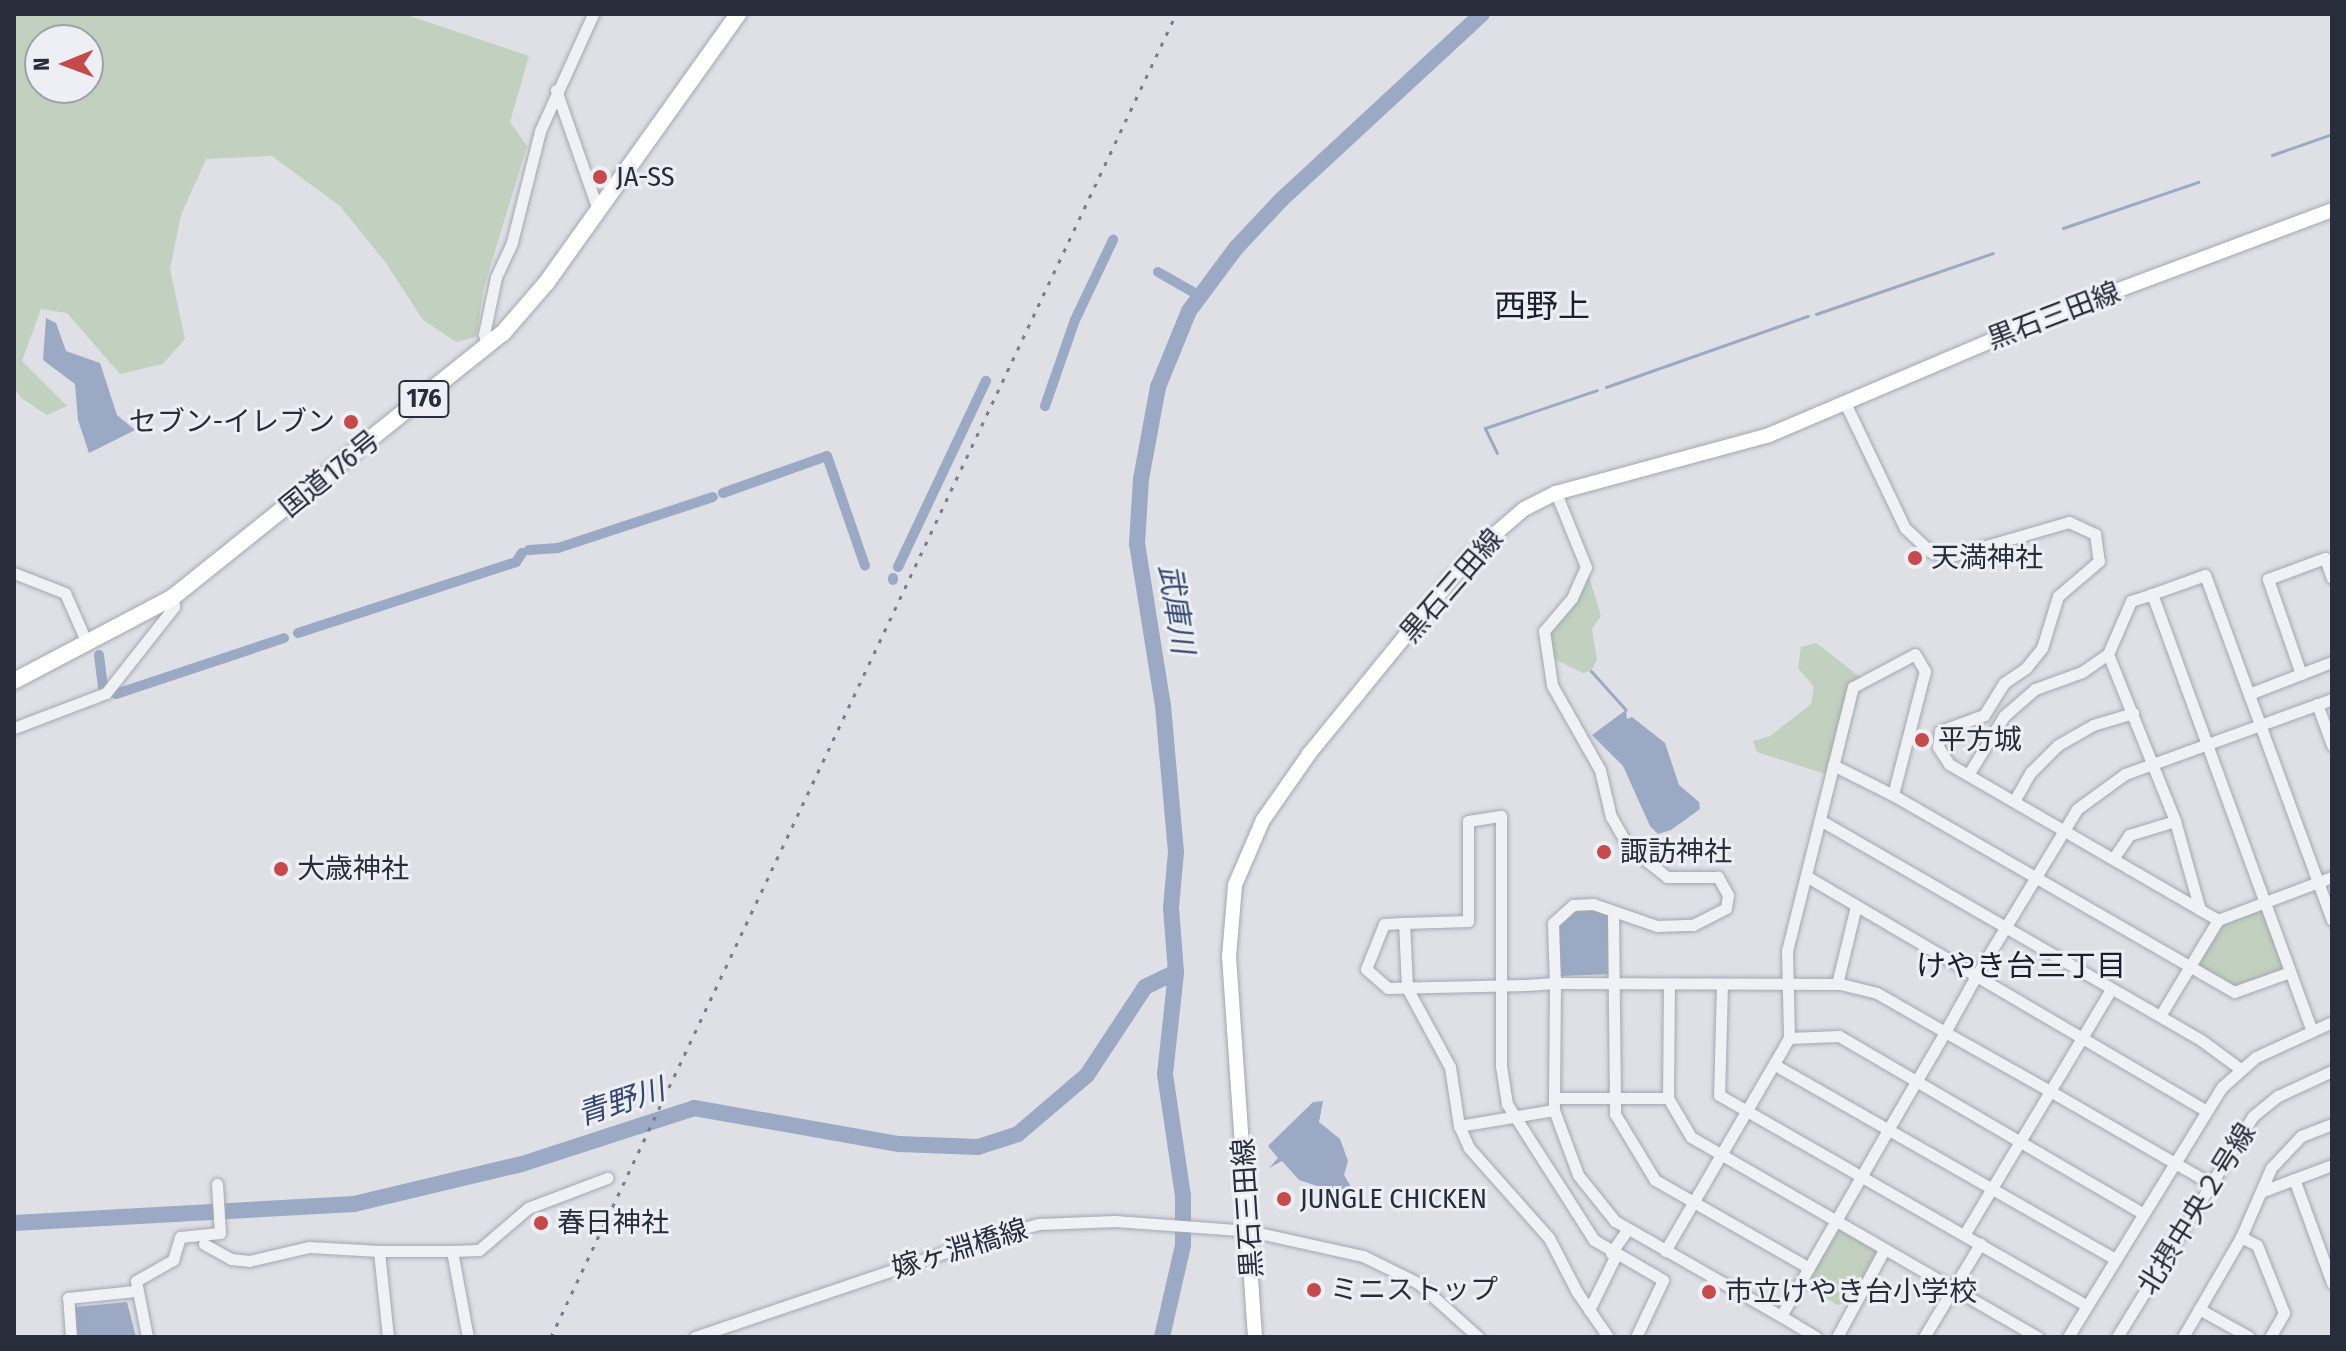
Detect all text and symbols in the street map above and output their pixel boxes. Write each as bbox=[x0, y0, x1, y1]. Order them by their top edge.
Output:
north arrow bbox=[24, 24, 104, 104]
text: N bbox=[28, 58, 55, 71]
place label: JA-SS bbox=[616, 160, 675, 194]
marker: JA-SS bbox=[591, 168, 609, 186]
street label: 黒石三田線 bbox=[1983, 275, 2125, 357]
district label: 西野上 bbox=[1494, 287, 1590, 325]
road number: 176 bbox=[398, 377, 450, 421]
place label: セブン-イレブン bbox=[129, 405, 335, 439]
marker: セブン-イレブン bbox=[342, 413, 360, 431]
street label: 国道176号 bbox=[273, 423, 387, 525]
street label: 黒石三田線 bbox=[1393, 522, 1511, 650]
place label: 天満神社 bbox=[1931, 541, 2043, 575]
marker: 天満神社 bbox=[1906, 549, 1924, 567]
water label: 武庫川 bbox=[1151, 562, 1201, 656]
place label: 平方城 bbox=[1938, 723, 2022, 757]
marker: 平方城 bbox=[1913, 731, 1931, 749]
place label: 諏訪神社 bbox=[1620, 835, 1732, 869]
marker: 諏訪神社 bbox=[1595, 843, 1613, 861]
place label: 大歳神社 bbox=[297, 852, 409, 886]
marker: 大歳神社 bbox=[272, 860, 290, 878]
district label: けやき台三丁目 bbox=[1916, 948, 2126, 984]
water label: 青野川 bbox=[573, 1071, 669, 1133]
street label: 北摂中央２号線 bbox=[2131, 1117, 2263, 1301]
street label: 黒石三田線 bbox=[1226, 1137, 1270, 1279]
place label: JUNGLE CHICKEN bbox=[1300, 1182, 1487, 1216]
marker: JUNGLE CHICKEN bbox=[1275, 1190, 1293, 1208]
place label: 春日神社 bbox=[557, 1206, 669, 1240]
street label: 嫁ヶ淵橋線 bbox=[888, 1212, 1032, 1286]
marker: 春日神社 bbox=[532, 1214, 550, 1232]
place label: ミニストップ bbox=[1330, 1273, 1498, 1307]
place label: 市立けやき台小学校 bbox=[1725, 1275, 1977, 1309]
marker: ミニストップ bbox=[1305, 1281, 1323, 1299]
marker: 市立けやき台小学校 bbox=[1700, 1283, 1718, 1301]

